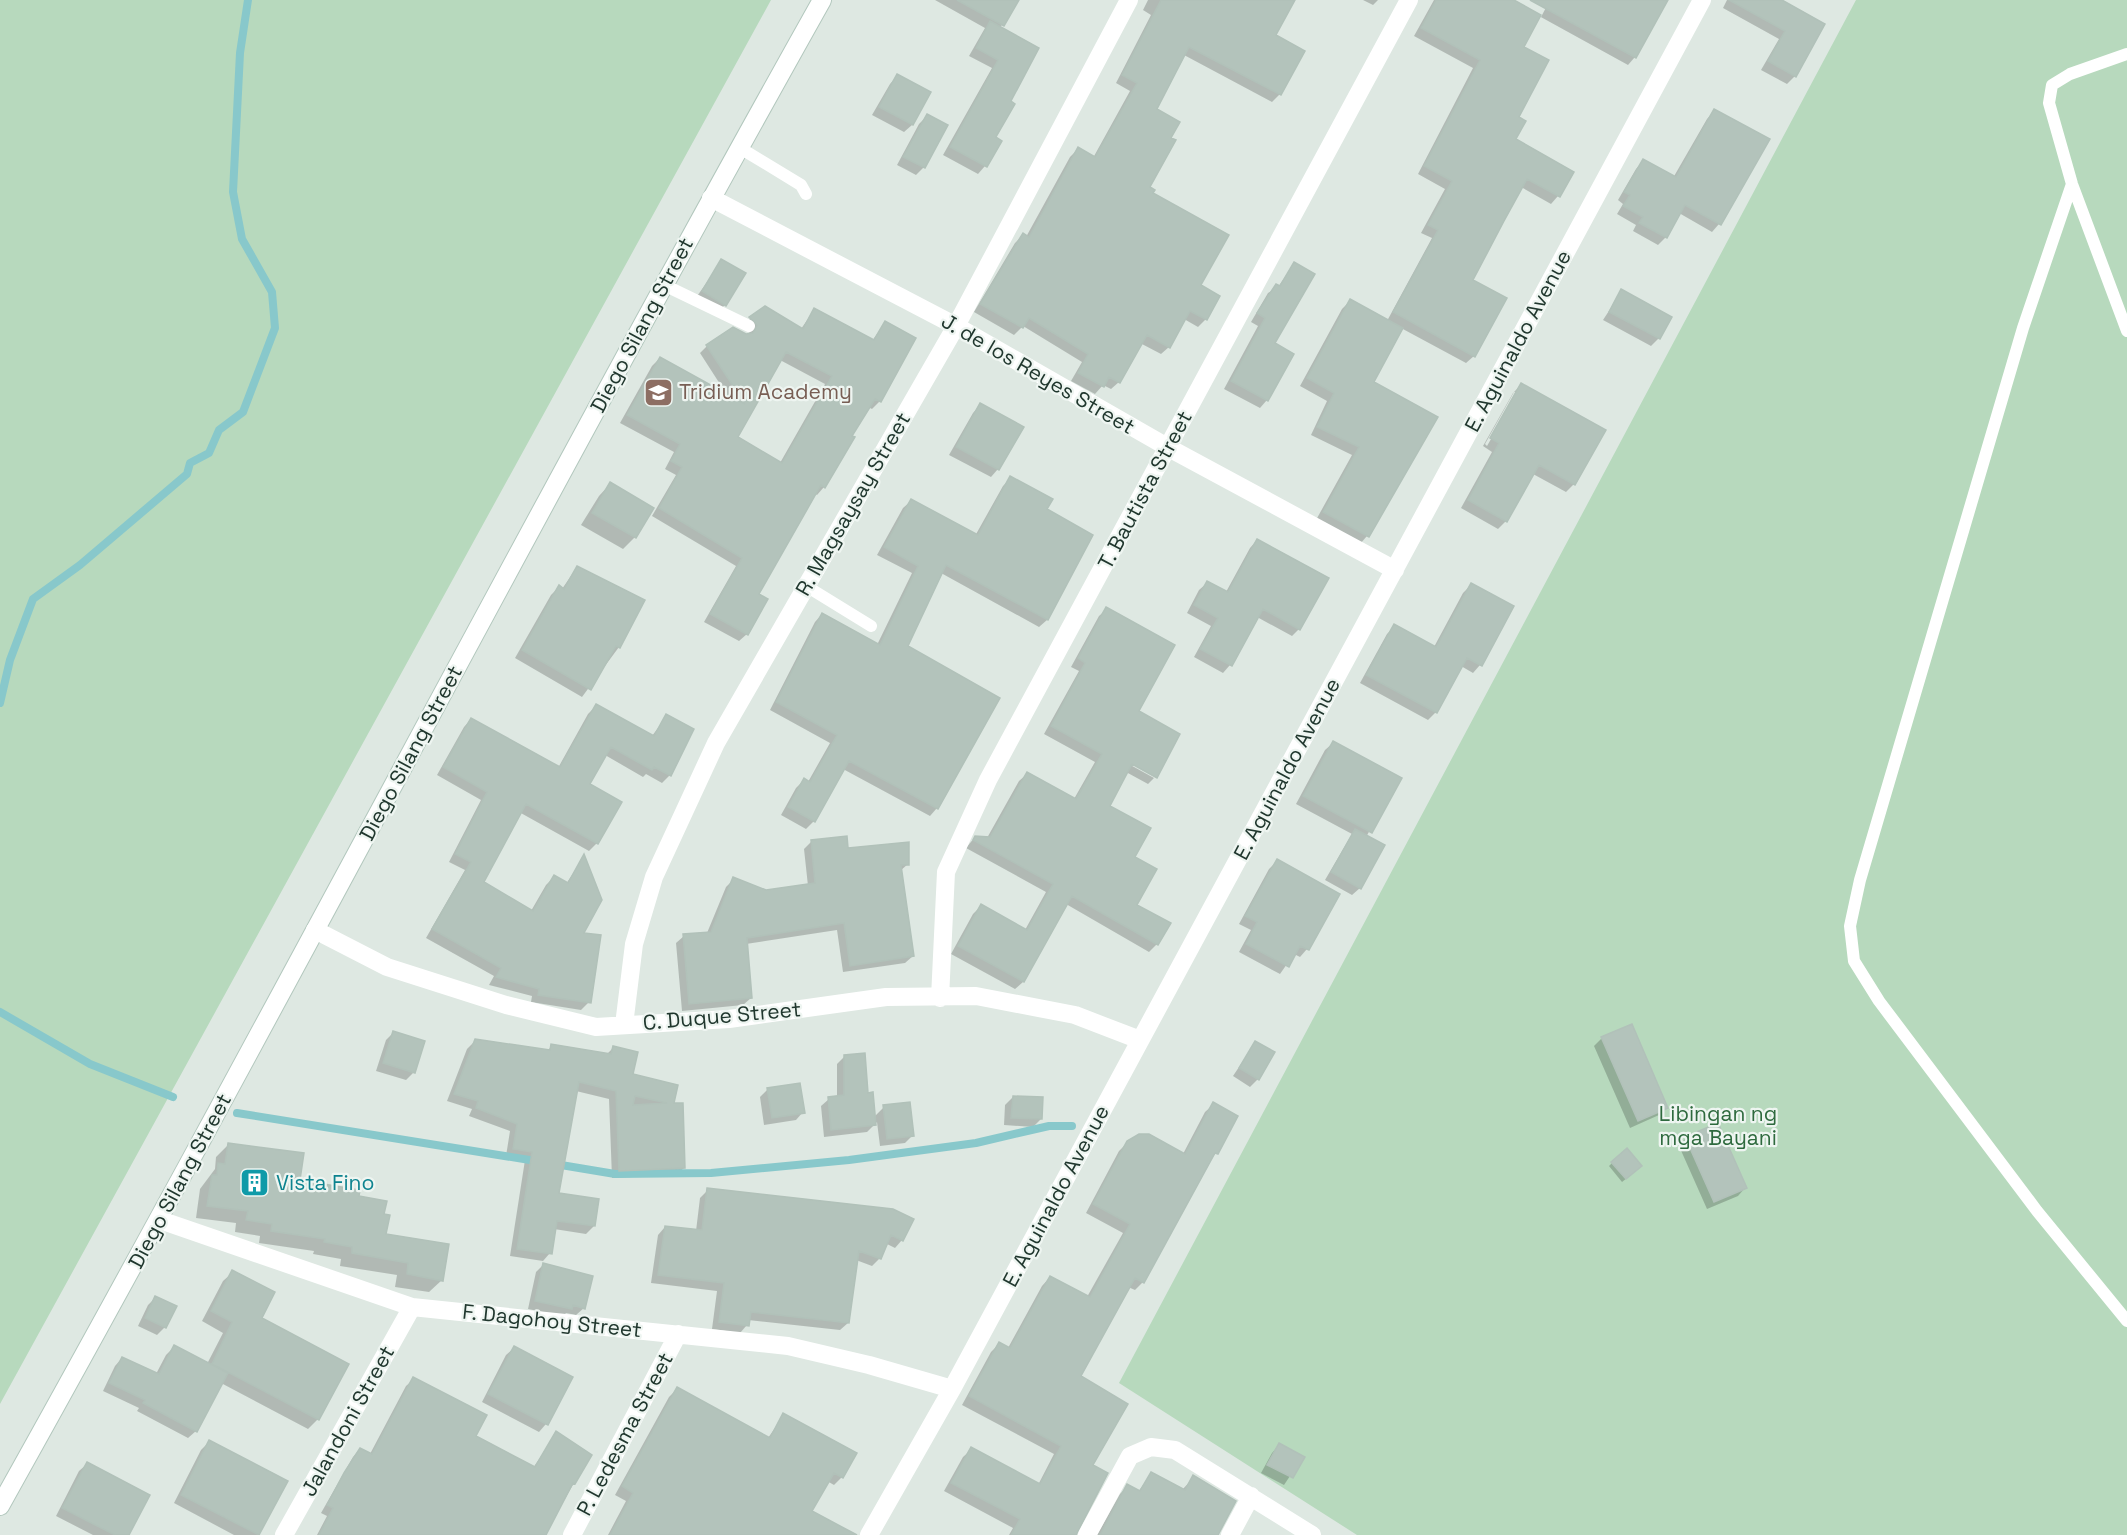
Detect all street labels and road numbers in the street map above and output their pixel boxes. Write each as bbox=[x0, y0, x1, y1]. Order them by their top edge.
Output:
street label: Diego Silang Street bbox=[584, 233, 699, 417]
street label: E. Aguinaldo Avenue bbox=[1458, 245, 1577, 436]
street label: J. de los Reyes Street bbox=[937, 307, 1140, 440]
street label: T. Bautista Street bbox=[1091, 406, 1198, 574]
street label: R. Magsaysay Street bbox=[789, 407, 916, 600]
street label: Diego Silang Street bbox=[353, 661, 468, 845]
street label: E. Aguinaldo Avenue bbox=[1227, 673, 1346, 864]
street label: C. Duque Street bbox=[642, 995, 802, 1036]
street label: Diego Silang Street bbox=[122, 1089, 237, 1273]
street label: E. Aguinaldo Avenue bbox=[996, 1100, 1115, 1291]
street label: F. Dagohoy Street bbox=[461, 1298, 643, 1343]
street label: Jalandoni Street bbox=[295, 1341, 400, 1501]
street label: P. Ledesma Street bbox=[570, 1348, 679, 1520]

